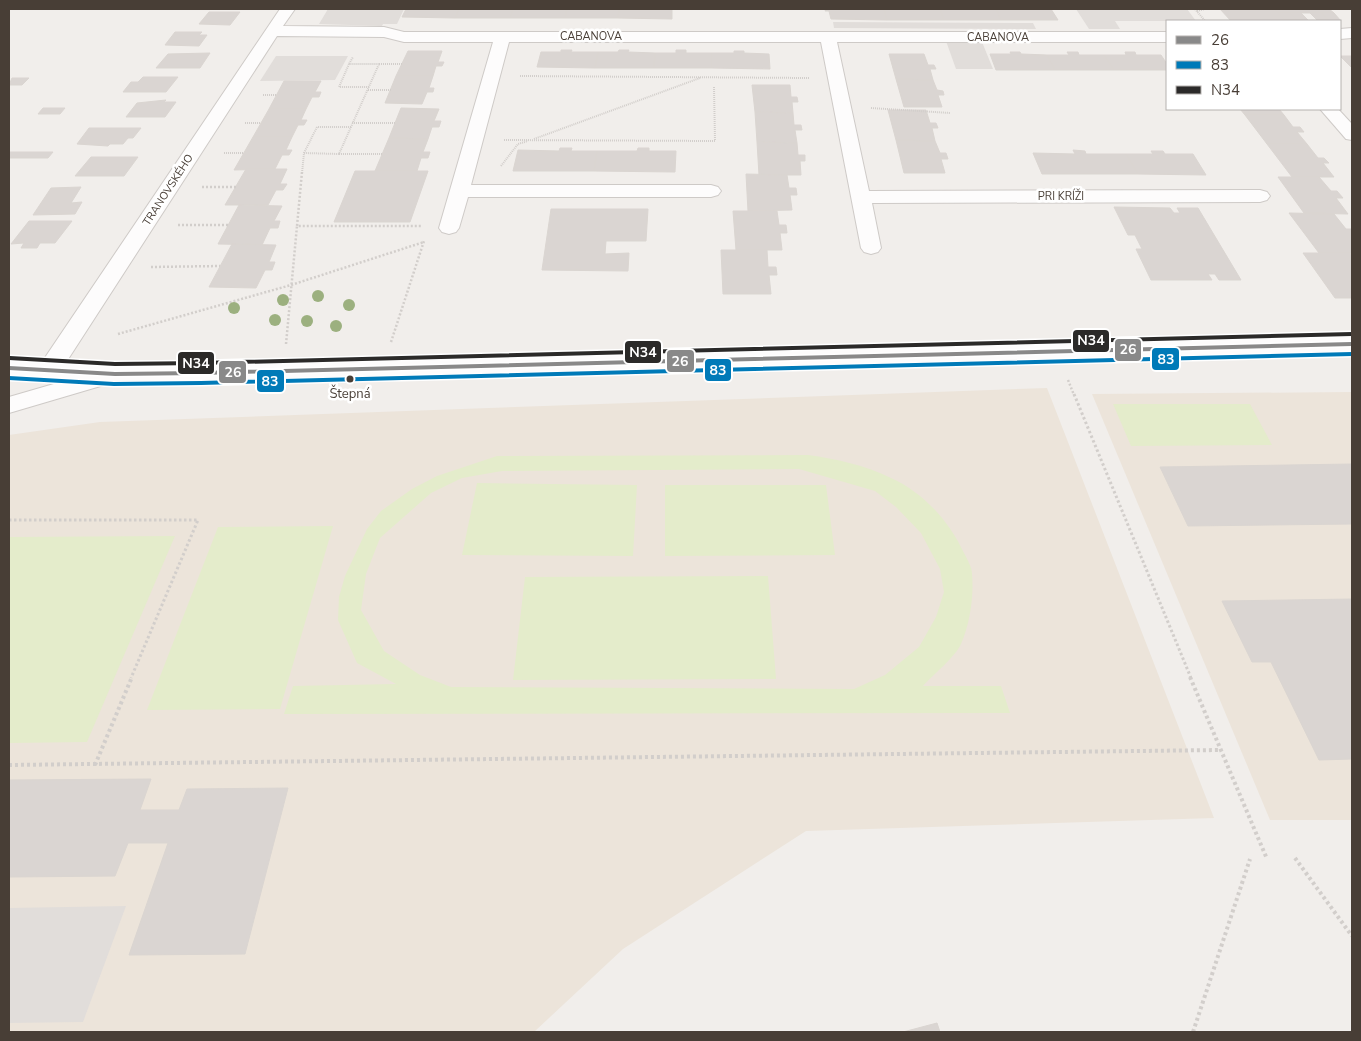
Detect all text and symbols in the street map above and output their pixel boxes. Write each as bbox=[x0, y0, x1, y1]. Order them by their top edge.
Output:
legend bbox=[1166, 20, 1341, 110]
street label: CABANOVA bbox=[560, 29, 622, 44]
street label: CABANOVA bbox=[967, 30, 1029, 45]
text: 26 bbox=[1211, 30, 1229, 50]
text: 83 bbox=[1211, 55, 1229, 75]
text: N34 bbox=[1211, 80, 1240, 100]
street label: TRANOVSKÉHO bbox=[138, 151, 197, 229]
street label: PRI KRÍŽI bbox=[1038, 188, 1084, 204]
line badge: N34 bbox=[1072, 329, 1110, 353]
text: N34 bbox=[1077, 331, 1105, 350]
line badge: 26 bbox=[1114, 338, 1142, 362]
line badge: N34 bbox=[624, 340, 662, 364]
text: 26 bbox=[1120, 340, 1136, 359]
text: N34 bbox=[629, 343, 657, 362]
line badge: 83 bbox=[1151, 347, 1180, 371]
line badge: 26 bbox=[666, 349, 695, 373]
text: 83 bbox=[1158, 350, 1174, 369]
line badge: N34 bbox=[177, 351, 215, 375]
text: 26 bbox=[672, 352, 688, 371]
text: N34 bbox=[182, 354, 210, 373]
line badge: 83 bbox=[704, 358, 732, 382]
line badge: 26 bbox=[218, 360, 247, 384]
text: 83 bbox=[710, 361, 726, 380]
text: 26 bbox=[225, 363, 241, 382]
line badge: 83 bbox=[256, 369, 285, 393]
text: 83 bbox=[262, 372, 278, 391]
marker: Štepná bbox=[345, 374, 355, 384]
place label: Štepná bbox=[329, 384, 371, 403]

